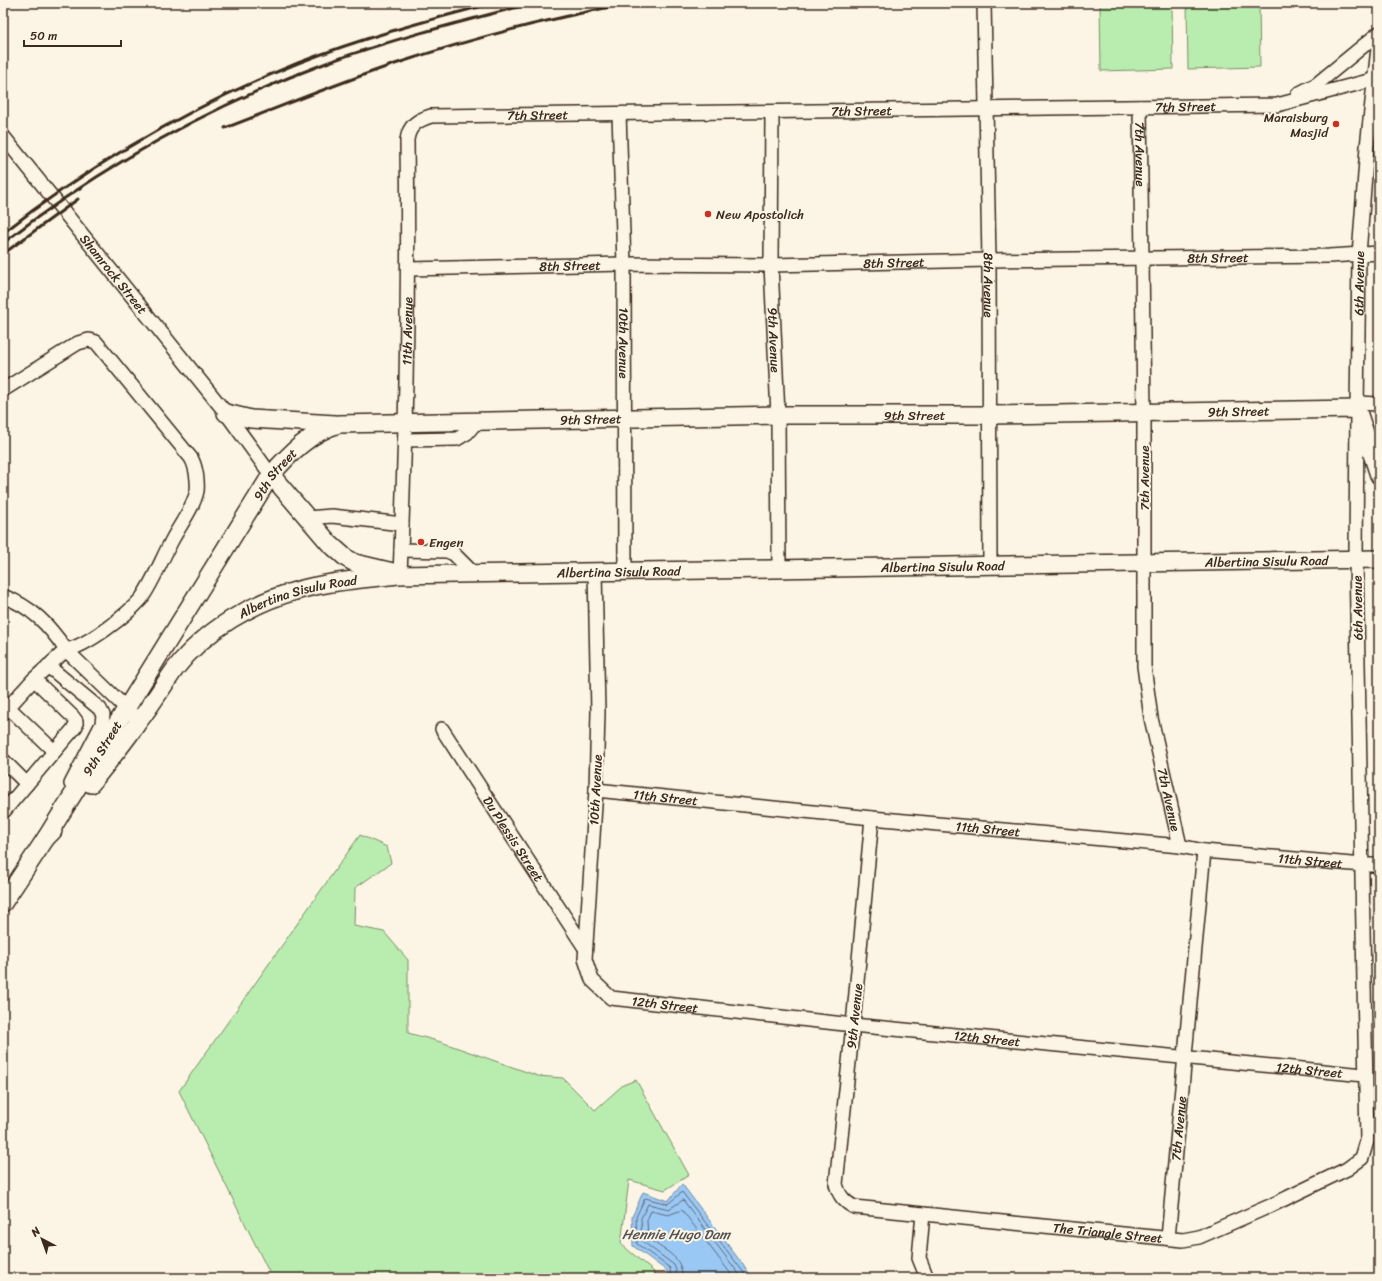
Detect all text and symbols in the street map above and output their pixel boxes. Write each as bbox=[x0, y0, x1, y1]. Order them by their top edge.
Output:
scale bar bbox=[24, 22, 121, 48]
text: 50 m bbox=[30, 25, 57, 47]
street label: 7th Street bbox=[1155, 95, 1217, 119]
street label: 7th Street bbox=[831, 99, 893, 123]
street label: 7th Street bbox=[507, 103, 569, 127]
place label: Maraisburg Masjid bbox=[1264, 106, 1329, 144]
marker: Maraisburg Masjid bbox=[1331, 119, 1341, 129]
street label: 7th Avenue bbox=[1128, 121, 1152, 187]
place label: New Apostolich bbox=[716, 203, 804, 226]
marker: New Apostolich bbox=[703, 209, 713, 219]
street label: Shamrock Street bbox=[74, 229, 154, 320]
street label: 8th Street bbox=[1187, 246, 1249, 270]
street label: 8th Street bbox=[863, 250, 925, 275]
street label: 6th Avenue bbox=[1347, 250, 1371, 316]
street label: 8th Avenue bbox=[977, 252, 1000, 318]
street label: 8th Street bbox=[539, 254, 601, 278]
street label: 11th Avenue bbox=[395, 297, 419, 366]
street label: 10th Avenue bbox=[612, 307, 635, 379]
street label: 9th Avenue bbox=[761, 307, 787, 373]
street label: 9th Street bbox=[1208, 399, 1270, 423]
street label: 9th Street bbox=[884, 404, 946, 427]
street label: 9th Street bbox=[560, 407, 622, 431]
street label: 9th Street bbox=[247, 442, 303, 505]
street label: 7th Avenue bbox=[1133, 446, 1156, 510]
place label: Engen bbox=[429, 531, 464, 554]
marker: Engen bbox=[416, 537, 426, 547]
street label: Albertina Sisulu Road bbox=[1204, 549, 1330, 574]
street label: Albertina Sisulu Road bbox=[880, 554, 1006, 579]
street label: Albertina Sisulu Road bbox=[556, 559, 682, 584]
street label: Albertina Sisulu Road bbox=[233, 569, 359, 625]
street label: 6th Avenue bbox=[1345, 575, 1370, 641]
street label: 9th Street bbox=[76, 716, 128, 780]
street label: 10th Avenue bbox=[582, 754, 609, 826]
street label: 7th Avenue bbox=[1151, 765, 1187, 834]
street label: 11th Street bbox=[632, 783, 699, 812]
street label: Du Plessis Street bbox=[477, 791, 550, 887]
street label: 11th Street bbox=[955, 815, 1022, 843]
street label: 11th Street bbox=[1277, 847, 1344, 875]
street label: 9th Avenue bbox=[840, 982, 869, 1050]
street label: 12th Street bbox=[630, 989, 700, 1020]
street label: 12th Street bbox=[953, 1024, 1022, 1053]
street label: 12th Street bbox=[1275, 1055, 1344, 1085]
street label: 7th Avenue bbox=[1164, 1095, 1193, 1162]
street label: The Triangle Street bbox=[1052, 1216, 1164, 1250]
north arrow bbox=[22, 1219, 62, 1259]
text: N bbox=[26, 1222, 45, 1242]
water label: Hennie Hugo Dam bbox=[622, 1222, 731, 1247]

